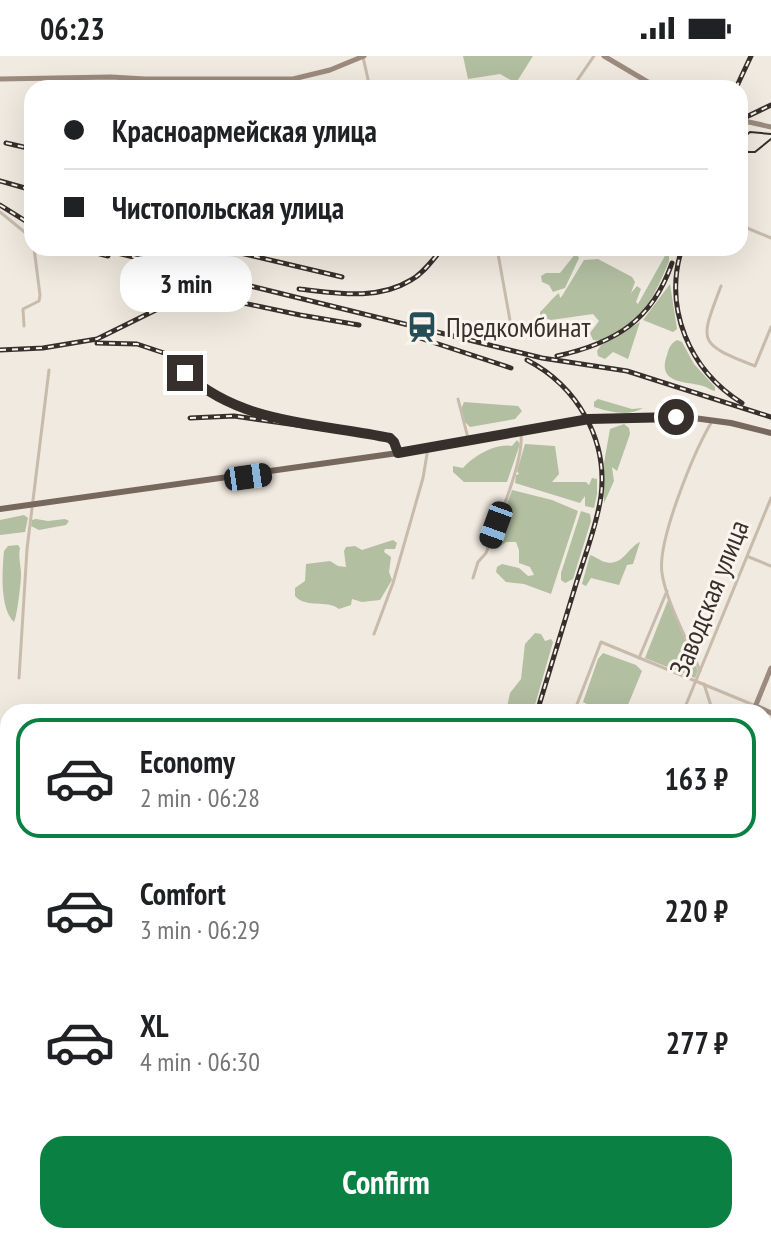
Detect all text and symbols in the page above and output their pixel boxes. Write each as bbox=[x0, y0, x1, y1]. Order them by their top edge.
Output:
text: 06:23 bbox=[40, 9, 105, 48]
text: Красноармейская улица bbox=[112, 111, 377, 150]
text: Чистопольская улица bbox=[112, 188, 344, 227]
callout: 3 min bbox=[119, 257, 251, 313]
text: 3 min bbox=[160, 267, 212, 300]
place label: Предкомбинат bbox=[446, 308, 590, 345]
station icon: Предкомбинат bbox=[405, 310, 439, 344]
route end bbox=[167, 355, 203, 391]
route start bbox=[658, 399, 694, 435]
car bbox=[223, 462, 273, 492]
car bbox=[477, 498, 515, 552]
street label: Заводская улица bbox=[660, 514, 757, 681]
icon: car bbox=[44, 742, 116, 814]
text: Economy bbox=[140, 742, 235, 781]
text: 163 ₽ bbox=[664, 759, 728, 798]
text: 2 min · 06:28 bbox=[140, 781, 260, 814]
icon: car bbox=[44, 874, 116, 946]
text: Comfort bbox=[140, 874, 226, 913]
text: 220 ₽ bbox=[664, 891, 728, 930]
text: 3 min · 06:29 bbox=[140, 913, 260, 946]
icon: car bbox=[44, 1006, 116, 1078]
text: XL bbox=[140, 1006, 169, 1045]
text: 277 ₽ bbox=[666, 1023, 728, 1062]
text: 4 min · 06:30 bbox=[140, 1045, 260, 1078]
button: Confirm bbox=[40, 1136, 732, 1228]

